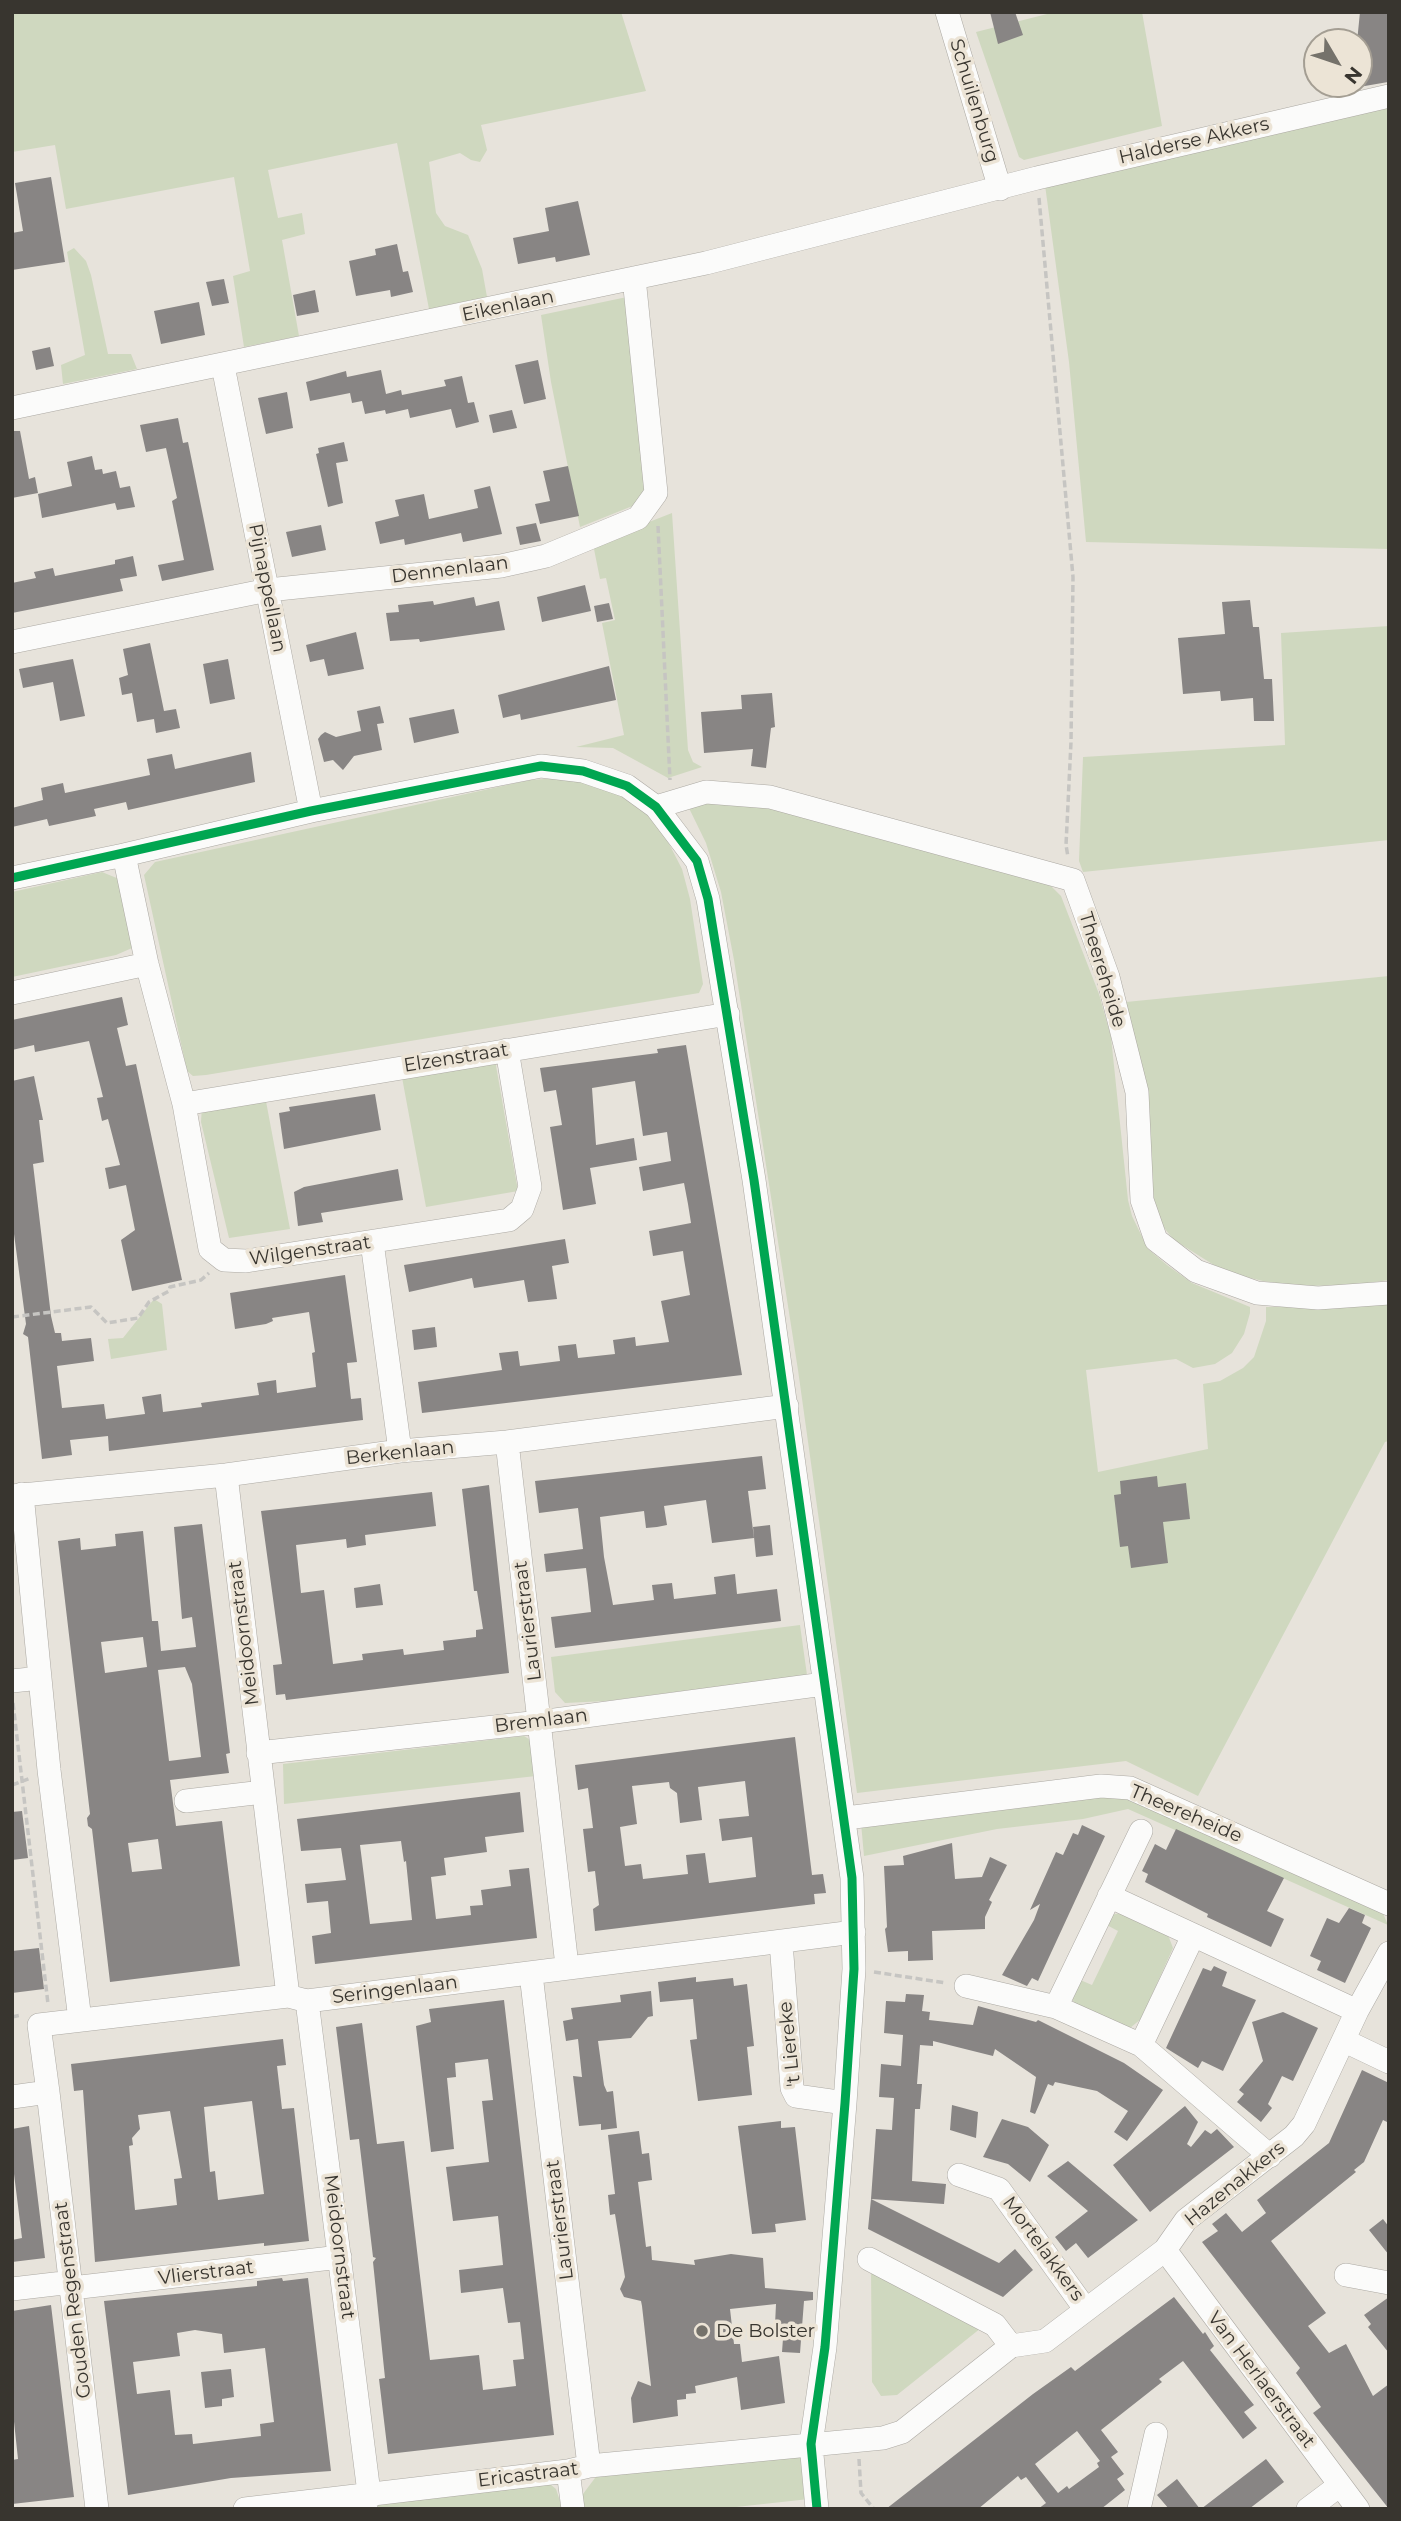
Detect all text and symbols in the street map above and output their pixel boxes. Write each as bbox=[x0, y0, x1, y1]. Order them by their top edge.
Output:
north arrow bbox=[1303, 28, 1373, 98]
street label: Schuilenburg bbox=[944, 36, 1004, 166]
text: N bbox=[1339, 62, 1367, 88]
street label: Halderse Akkers bbox=[1117, 113, 1271, 169]
street label: Eikenlaan bbox=[460, 285, 556, 327]
street label: Pijnappellaan bbox=[243, 522, 291, 654]
street label: Dennenlaan bbox=[390, 552, 510, 588]
street label: Theereheide bbox=[1074, 910, 1130, 1030]
street label: Elzenstraat bbox=[402, 1038, 510, 1078]
street label: Wilgenstraat bbox=[248, 1231, 372, 1271]
street label: Berkenlaan bbox=[345, 1436, 455, 1470]
street label: Meidoornstraat bbox=[224, 1559, 264, 1707]
street label: Laurierstraat bbox=[509, 1560, 547, 1682]
street label: Bremlaan bbox=[493, 1704, 589, 1738]
street label: Theereheide bbox=[1127, 1780, 1245, 1848]
street label: Seringenlaan bbox=[331, 1971, 459, 2009]
street label: 't Liereke bbox=[774, 2000, 806, 2088]
street label: Hazenakkers bbox=[1180, 2137, 1290, 2231]
street label: Laurierstraat bbox=[541, 2159, 579, 2281]
street label: Meidoornstraat bbox=[319, 2173, 359, 2321]
street label: Mortelakkers bbox=[997, 2192, 1089, 2306]
street label: Gouden Regenstraat bbox=[50, 2200, 96, 2400]
street label: Vlierstraat bbox=[157, 2256, 255, 2290]
street label: Van Herlaerstraat bbox=[1202, 2307, 1320, 2453]
place label: De Bolster bbox=[716, 2320, 815, 2342]
marker: De Bolster bbox=[694, 2323, 710, 2339]
street label: Ericastraat bbox=[476, 2458, 580, 2492]

